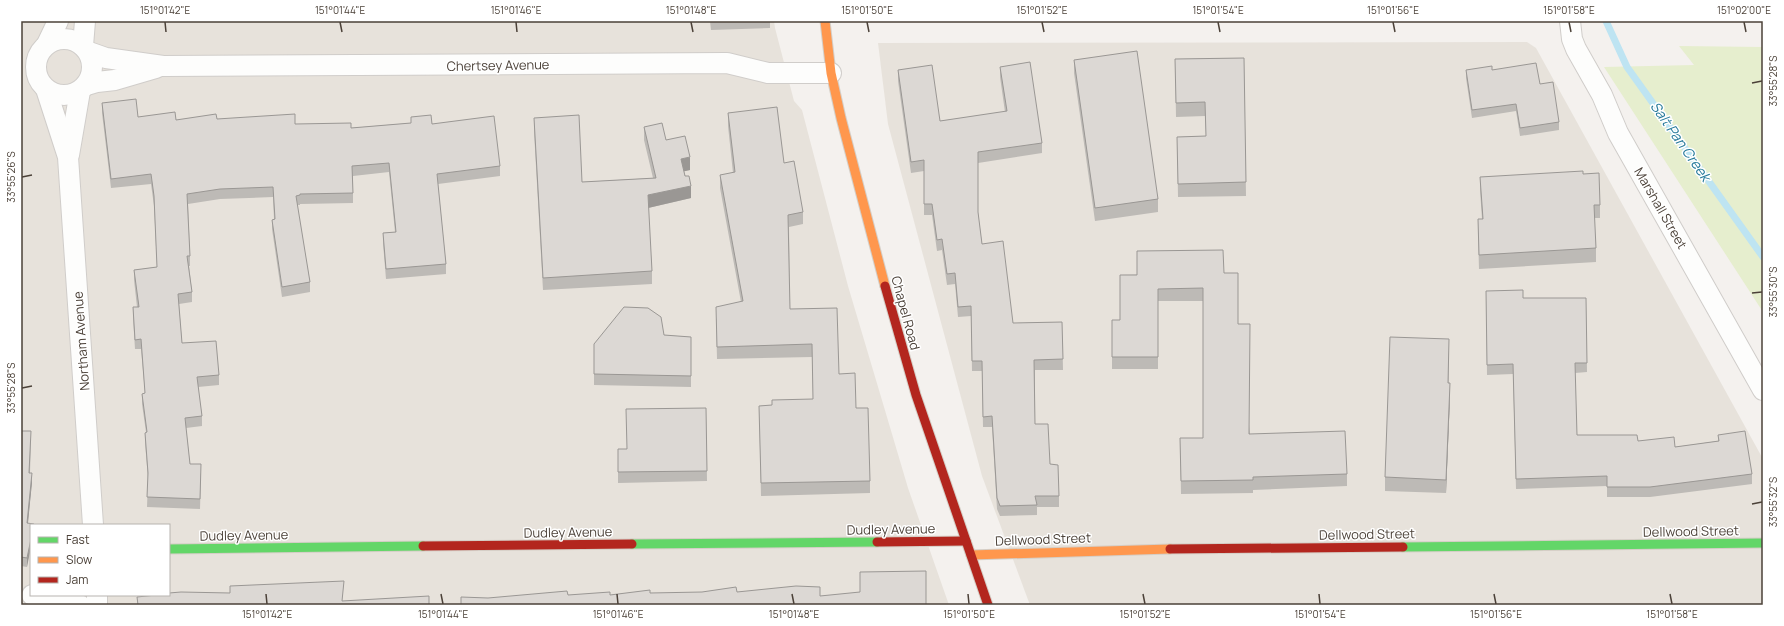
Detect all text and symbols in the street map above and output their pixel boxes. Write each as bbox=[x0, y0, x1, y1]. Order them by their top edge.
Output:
text: 151°01'42"E bbox=[140, 3, 190, 17]
text: 151°01'44"E bbox=[315, 3, 365, 17]
text: 151°01'46"E bbox=[491, 3, 542, 17]
text: 151°01'48"E bbox=[666, 3, 716, 17]
text: 151°01'50"E bbox=[841, 3, 893, 17]
text: 151°01'52"E bbox=[1016, 3, 1068, 17]
text: 151°01'54"E bbox=[1192, 3, 1244, 17]
text: 151°01'56"E bbox=[1367, 3, 1419, 17]
text: 151°01'58"E bbox=[1543, 3, 1595, 17]
text: 151°02'00"E bbox=[1717, 3, 1771, 17]
street label: Chertsey Avenue bbox=[446, 55, 550, 75]
text: 33°55'28"S bbox=[1766, 56, 1780, 106]
water label: Salt Pan Creek bbox=[1646, 97, 1717, 186]
text: 33°55'26"S bbox=[4, 151, 18, 203]
street label: Marshall Street bbox=[1630, 164, 1692, 252]
text: 33°55'30"S bbox=[1766, 267, 1780, 317]
street label: Chapel Road bbox=[887, 274, 925, 352]
street label: Northam Avenue bbox=[69, 290, 93, 391]
text: 33°55'28"S bbox=[4, 363, 18, 413]
text: 33°55'32"S bbox=[1766, 477, 1780, 527]
street label: Dudley Avenue bbox=[847, 519, 936, 539]
street label: Dellwood Street bbox=[1643, 521, 1739, 541]
street label: Dudley Avenue bbox=[524, 522, 613, 542]
legend bbox=[30, 524, 170, 596]
street label: Dellwood Street bbox=[1319, 524, 1415, 544]
street label: Dudley Avenue bbox=[200, 525, 289, 545]
street label: Dellwood Street bbox=[995, 528, 1091, 550]
text: Fast bbox=[66, 531, 90, 548]
text: Slow bbox=[66, 551, 92, 568]
text: Jam bbox=[66, 571, 88, 588]
text: 151°01'42"E bbox=[242, 607, 292, 621]
text: 151°01'44"E bbox=[418, 607, 468, 621]
text: 151°01'46"E bbox=[593, 607, 644, 621]
text: 151°01'48"E bbox=[769, 607, 819, 621]
text: 151°01'50"E bbox=[943, 607, 995, 621]
text: 151°01'52"E bbox=[1119, 607, 1171, 621]
text: 151°01'54"E bbox=[1294, 607, 1346, 621]
text: 151°01'56"E bbox=[1470, 607, 1522, 621]
text: 151°01'58"E bbox=[1646, 607, 1698, 621]

